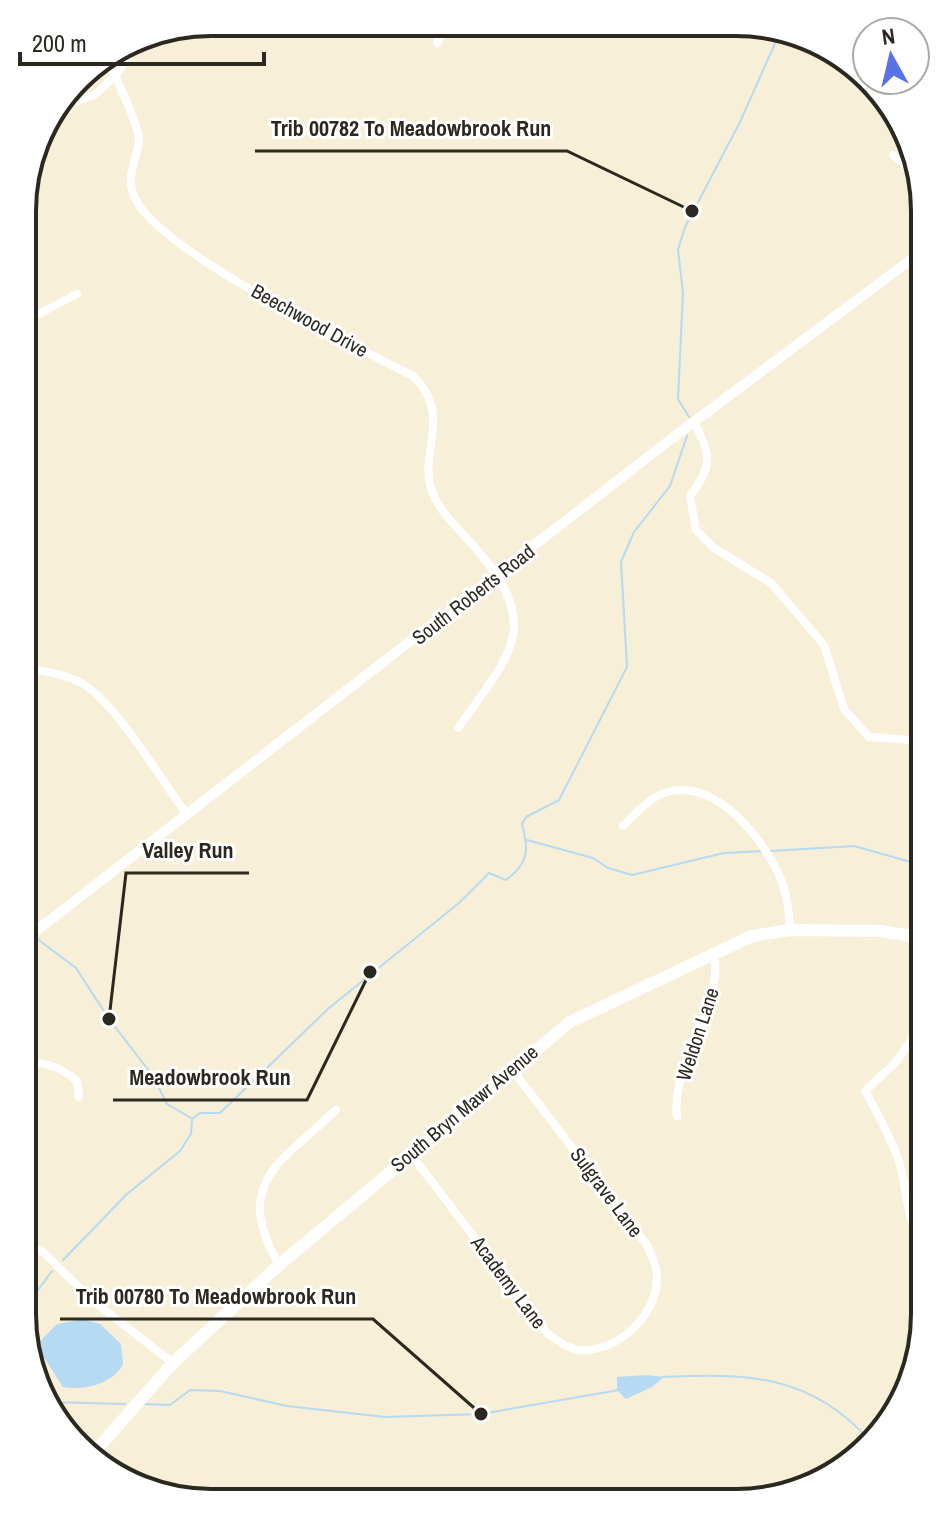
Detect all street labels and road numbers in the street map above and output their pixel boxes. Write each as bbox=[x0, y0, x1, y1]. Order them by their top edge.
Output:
street label: Beechwood Drive bbox=[247, 277, 373, 363]
street label: South Roberts Road bbox=[406, 538, 540, 650]
street label: Weldon Lane bbox=[669, 984, 725, 1084]
street label: South Bryn Mawr Avenue bbox=[385, 1038, 543, 1178]
street label: Sulgrave Lane bbox=[564, 1142, 650, 1242]
street label: Academy Lane bbox=[465, 1229, 553, 1334]

